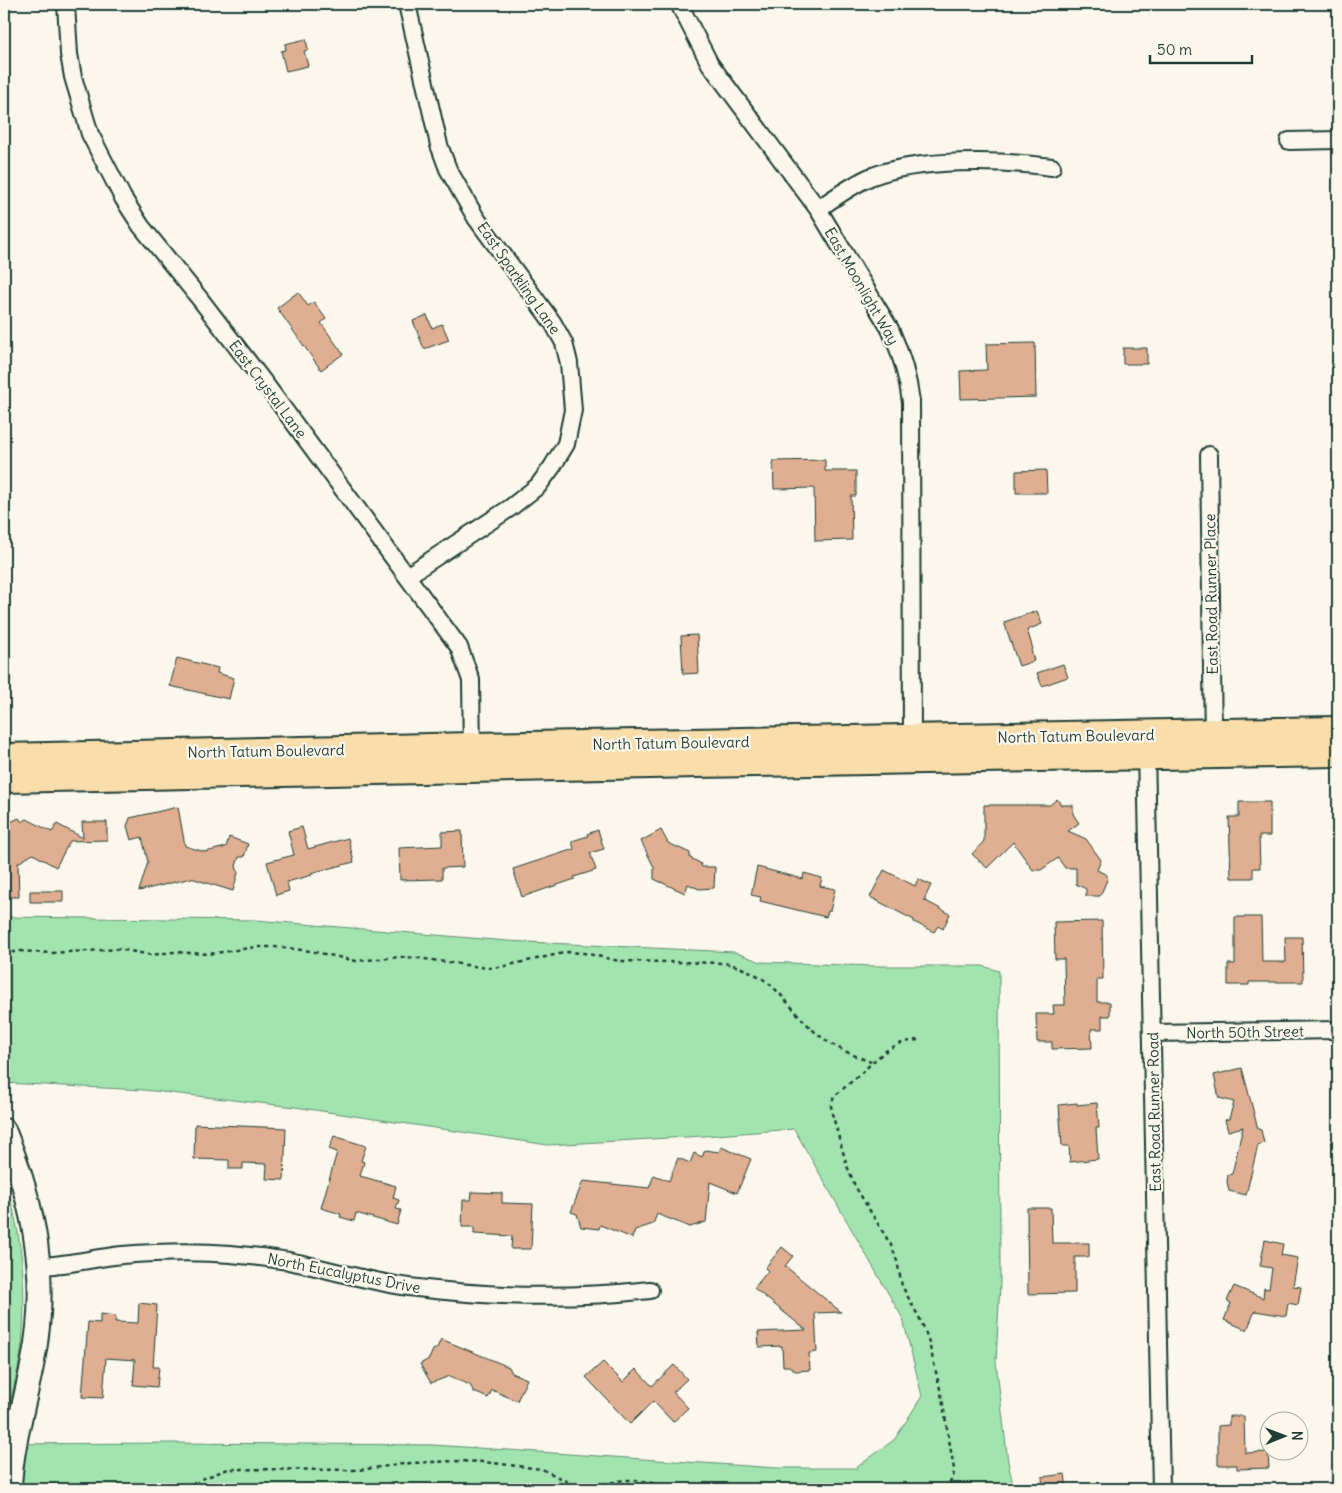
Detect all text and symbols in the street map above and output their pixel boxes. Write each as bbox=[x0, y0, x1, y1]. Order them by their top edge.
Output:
scale bar bbox=[1150, 32, 1252, 64]
text: 50 m bbox=[1157, 40, 1192, 59]
street label: East Sparkling Lane bbox=[473, 218, 565, 338]
street label: East Moonlight Way bbox=[821, 224, 903, 348]
street label: East Crystal Lane bbox=[225, 336, 311, 442]
street label: East Road Runner Place bbox=[1200, 513, 1222, 675]
street label: North Tatum Boulevard bbox=[997, 725, 1155, 747]
street label: North Tatum Boulevard bbox=[592, 732, 750, 754]
street label: North Tatum Boulevard bbox=[187, 740, 345, 762]
street label: North 50th Street bbox=[1186, 1021, 1304, 1043]
street label: East Road Runner Road bbox=[1143, 1032, 1165, 1192]
street label: North Eucalyptus Drive bbox=[266, 1249, 422, 1297]
north arrow bbox=[1260, 1410, 1310, 1460]
text: N bbox=[1288, 1431, 1306, 1441]

